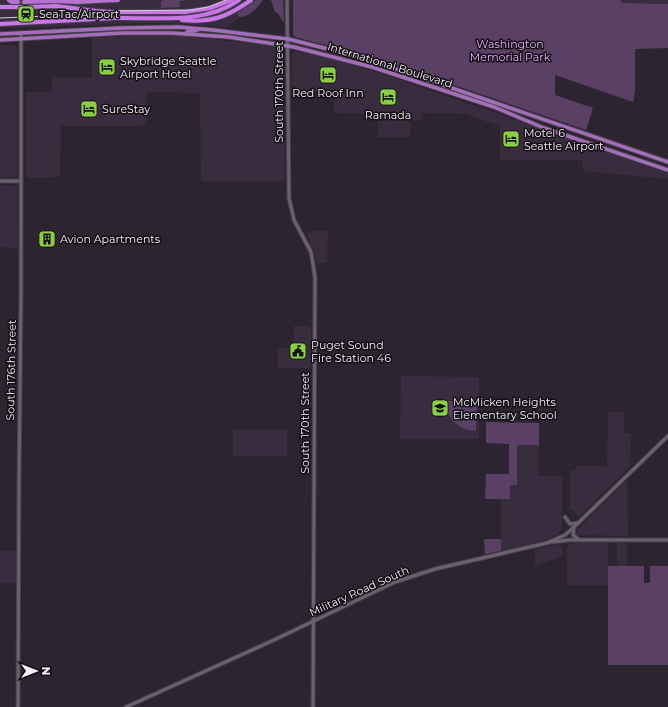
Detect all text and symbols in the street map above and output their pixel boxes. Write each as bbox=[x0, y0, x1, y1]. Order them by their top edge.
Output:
station icon: SeaTac/Airport bbox=[16, 4, 36, 24]
place label: SeaTac/Airport bbox=[39, 7, 120, 21]
park label: Washington Memorial Park bbox=[470, 37, 551, 64]
street label: International Boulevard bbox=[326, 39, 454, 91]
street label: South 170th Street bbox=[272, 41, 286, 143]
place label: Skybridge Seattle Airport Hotel bbox=[120, 54, 217, 81]
hotel icon: Skybridge Seattle Airport Hotel bbox=[97, 57, 117, 77]
hotel icon: Red Roof Inn bbox=[318, 65, 338, 85]
place label: Red Roof Inn bbox=[292, 86, 364, 100]
hotel icon: Ramada bbox=[378, 87, 398, 107]
hotel icon: SureStay bbox=[79, 99, 99, 119]
place label: SureStay bbox=[102, 102, 150, 116]
place label: Ramada bbox=[365, 108, 411, 122]
place label: Motel 6 Seattle Airport bbox=[524, 126, 604, 153]
hotel icon: Motel 6 Seattle Airport bbox=[501, 129, 521, 149]
building icon: Avion Apartments bbox=[37, 229, 57, 249]
place label: Avion Apartments bbox=[60, 232, 161, 246]
street label: South 176th Street bbox=[3, 319, 19, 421]
place label: Puget Sound Fire Station 46 bbox=[311, 338, 391, 365]
public building icon: Puget Sound Fire Station 46 bbox=[288, 341, 308, 361]
street label: South 170th Street bbox=[298, 372, 312, 474]
place label: McMicken Heights Elementary School bbox=[453, 395, 557, 422]
school or university icon: McMicken Heights Elementary School bbox=[430, 398, 450, 418]
street label: Military Road South bbox=[307, 563, 411, 619]
north arrow bbox=[16, 651, 56, 691]
text: N bbox=[39, 667, 53, 675]

